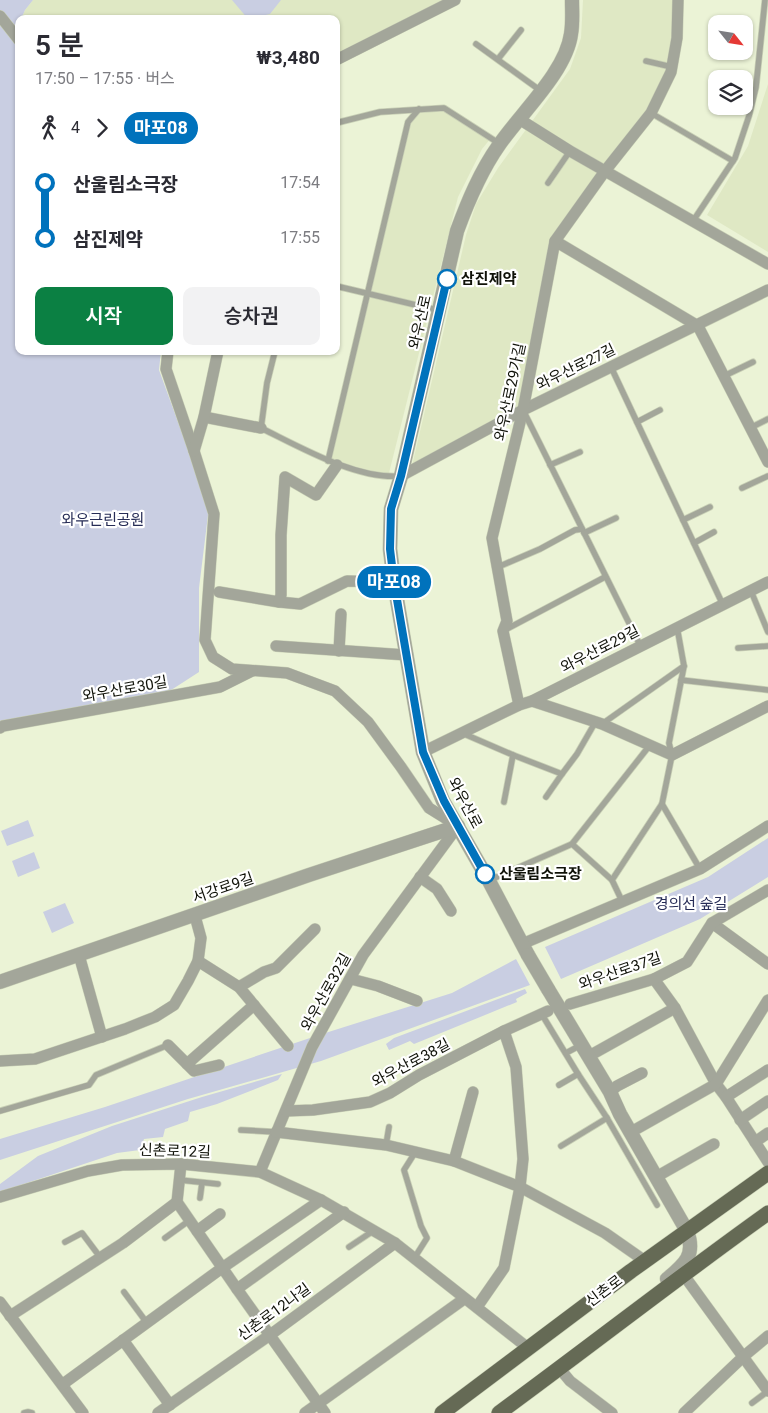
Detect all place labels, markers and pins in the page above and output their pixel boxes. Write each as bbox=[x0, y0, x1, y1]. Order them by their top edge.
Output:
marker: 삼진제약 bbox=[437, 269, 457, 289]
place label: 삼진제약 bbox=[461, 270, 516, 288]
marker: 산울림소극장 bbox=[475, 864, 495, 884]
place label: 산울림소극장 bbox=[499, 865, 582, 883]

